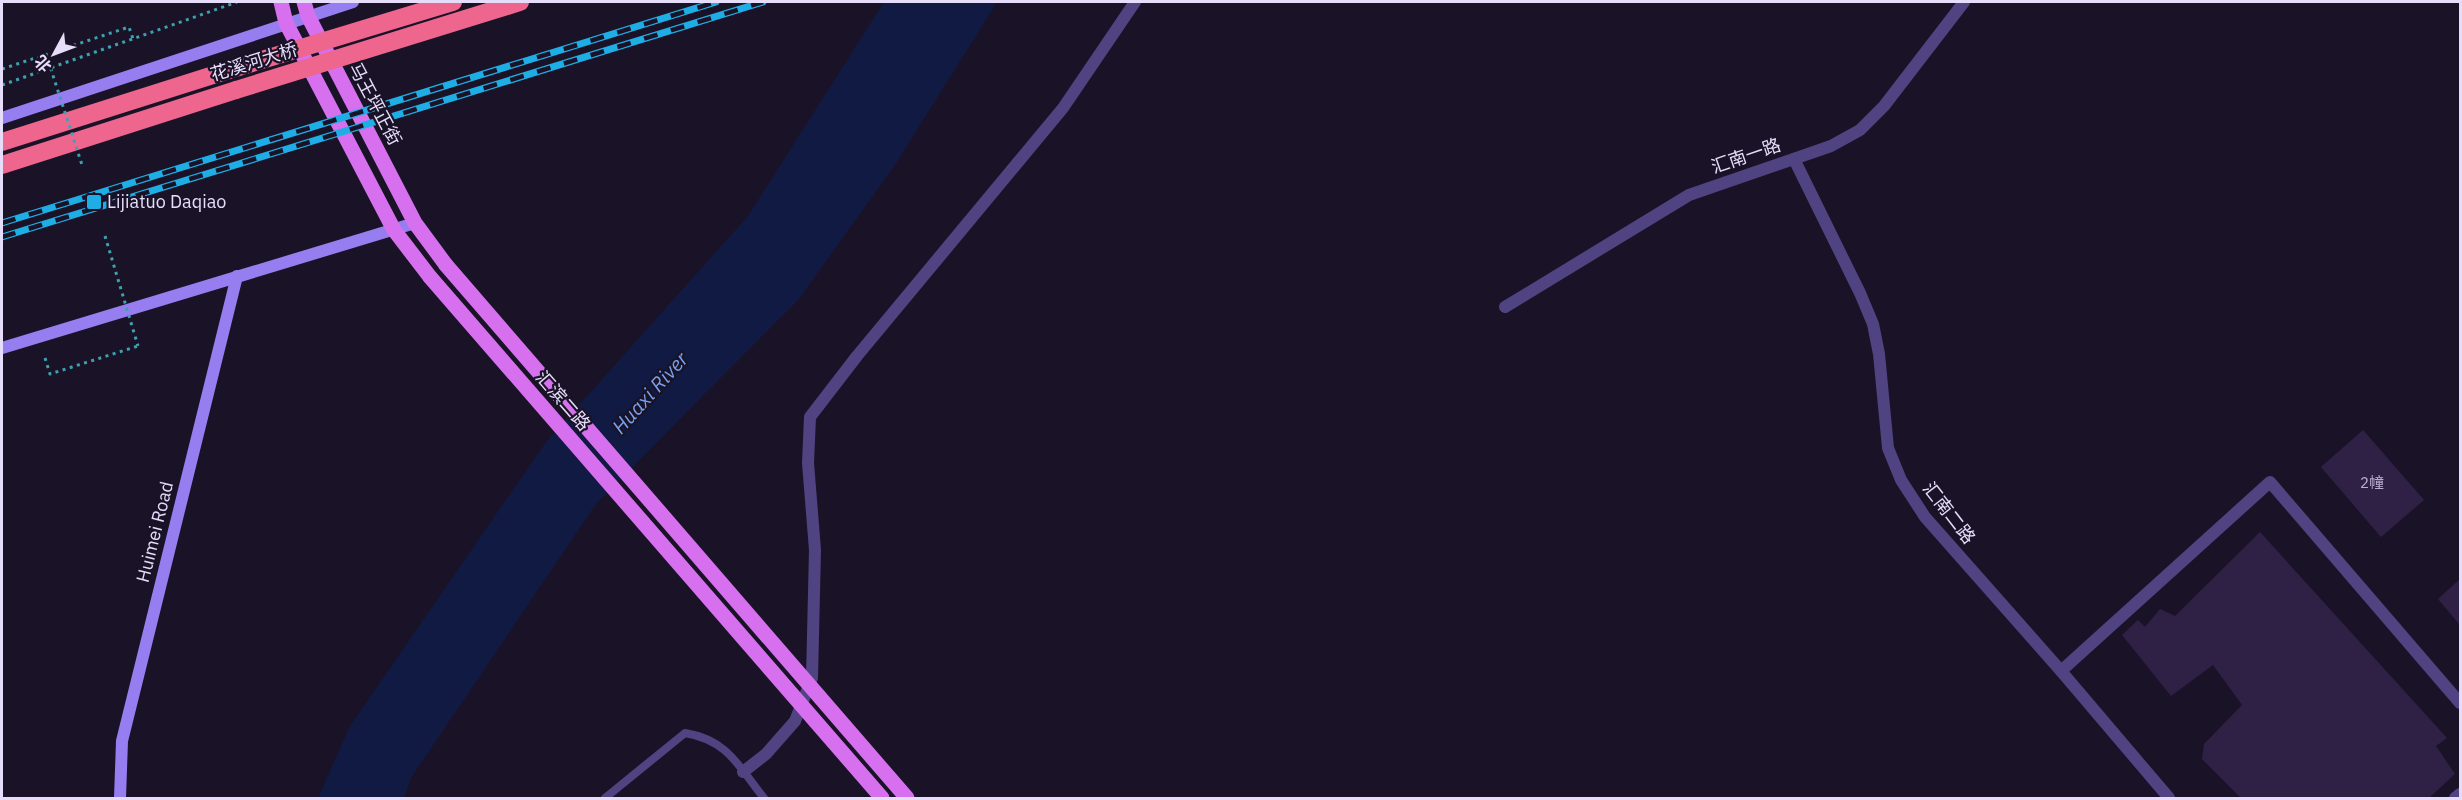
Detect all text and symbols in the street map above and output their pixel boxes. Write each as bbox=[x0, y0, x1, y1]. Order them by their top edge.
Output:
north arrow bbox=[24, 24, 84, 84]
street label: 花溪河大桥 bbox=[207, 37, 300, 86]
text: 北 bbox=[30, 51, 55, 76]
street label: 马王坪正街 bbox=[344, 59, 407, 149]
street label: 汇南一路 bbox=[1708, 133, 1784, 178]
place label: Lijiatuo Daqiao bbox=[107, 190, 226, 213]
marker: Lijiatuo Daqiao bbox=[85, 193, 103, 211]
water label: Huaxi River bbox=[606, 345, 694, 439]
street label: 汇滨二路 bbox=[531, 366, 596, 435]
house number: 2幢 bbox=[2360, 473, 2384, 492]
street label: 汇南二路 bbox=[1918, 477, 1981, 548]
street label: Huimei Road bbox=[131, 479, 178, 585]

